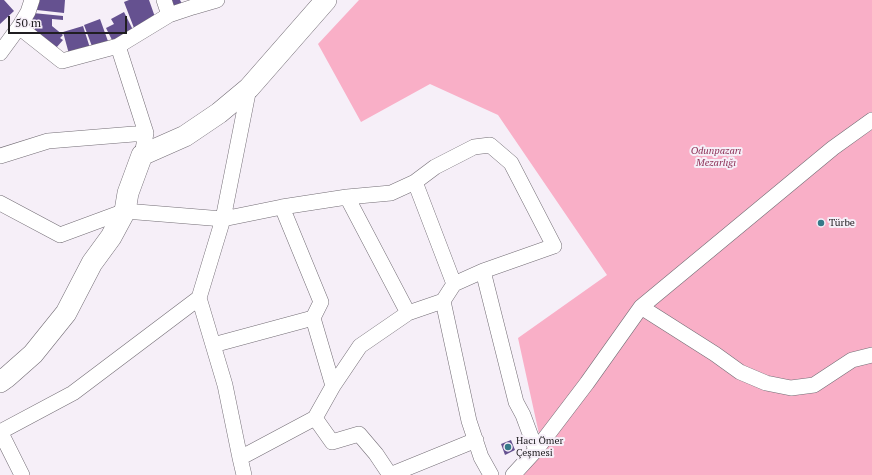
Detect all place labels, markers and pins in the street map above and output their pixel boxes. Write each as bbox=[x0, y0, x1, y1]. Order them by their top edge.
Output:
place label: Türbe bbox=[829, 217, 855, 229]
marker: Türbe bbox=[816, 218, 826, 228]
place label: Hacı Ömer Çeşmesi bbox=[516, 435, 563, 458]
marker: Hacı Ömer Çeşmesi bbox=[503, 442, 513, 452]

